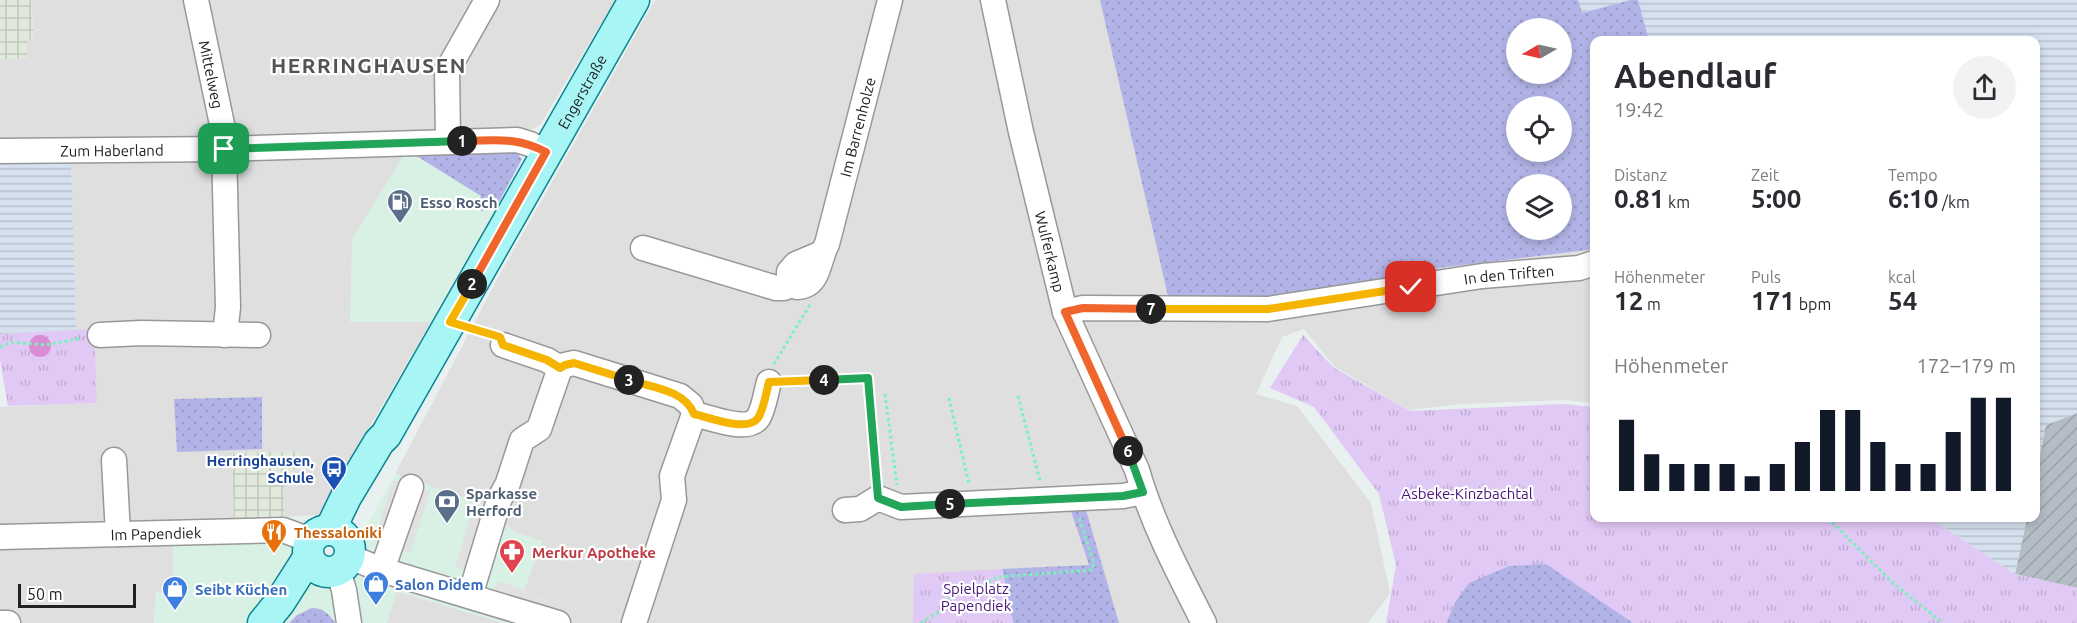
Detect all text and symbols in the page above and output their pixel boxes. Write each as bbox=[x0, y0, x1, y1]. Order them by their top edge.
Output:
north arrow bbox=[1506, 18, 1572, 84]
map controls bbox=[1506, 18, 1572, 240]
street label: Mittelweg bbox=[196, 39, 227, 110]
street label: Engerstraße bbox=[554, 51, 610, 132]
district label: HERRINGHAUSEN bbox=[271, 53, 467, 77]
button: share bbox=[1953, 56, 2016, 119]
text: Abendlauf bbox=[1614, 57, 1776, 94]
street label: Im Barrenholze bbox=[836, 75, 878, 179]
button: locate bbox=[1506, 96, 1572, 162]
text: 19:42 bbox=[1614, 98, 1664, 121]
pin bbox=[198, 123, 249, 174]
pin: 1 bbox=[447, 126, 477, 156]
icon: arrive bbox=[207, 132, 240, 165]
text: 1 bbox=[457, 132, 467, 150]
street label: Zum Haberland bbox=[60, 141, 164, 159]
text: Distanz bbox=[1614, 166, 1667, 184]
text: Zeit bbox=[1751, 166, 1779, 184]
text: Tempo bbox=[1888, 166, 1938, 184]
button: layers bbox=[1506, 174, 1572, 240]
text: 0.81 bbox=[1614, 184, 1664, 213]
text: 5:00 bbox=[1751, 184, 1801, 213]
text: 6:10 bbox=[1888, 184, 1938, 213]
fuel station icon: Esso Rosch bbox=[385, 187, 415, 225]
text: km bbox=[1664, 193, 1690, 211]
text: /km bbox=[1938, 193, 1970, 211]
place label: Esso Rosch bbox=[420, 194, 497, 211]
street label: Wulferkamp bbox=[1032, 209, 1068, 294]
pin bbox=[1385, 261, 1436, 312]
street label: In den Triften bbox=[1463, 262, 1555, 287]
text: Höhenmeter bbox=[1614, 268, 1705, 286]
text: Puls bbox=[1751, 268, 1781, 286]
text: kcal bbox=[1888, 268, 1916, 286]
pin: 2 bbox=[457, 269, 487, 299]
icon: check bbox=[1394, 270, 1427, 303]
text: 2 bbox=[467, 275, 477, 293]
text: 12 bbox=[1614, 286, 1643, 315]
text: 171 bbox=[1751, 286, 1795, 315]
text: 54 bbox=[1888, 286, 1917, 315]
pin: 7 bbox=[1136, 294, 1166, 324]
text: m bbox=[1643, 295, 1661, 313]
text: bpm bbox=[1795, 295, 1831, 313]
text: 7 bbox=[1146, 300, 1156, 318]
text: Höhenmeter bbox=[1614, 354, 1728, 377]
text: 172–179 m bbox=[1917, 354, 2016, 377]
pin: 3 bbox=[614, 365, 644, 395]
pin: 4 bbox=[809, 365, 839, 395]
text: 3 bbox=[624, 371, 634, 389]
text: 4 bbox=[819, 371, 829, 389]
pin: 6 bbox=[1113, 436, 1143, 466]
text: 6 bbox=[1123, 442, 1133, 460]
place label: Herringhausen, Schule bbox=[206, 452, 314, 486]
bus stop icon: Herringhausen, Schule bbox=[319, 454, 349, 492]
place label: Sparkasse Herford bbox=[466, 485, 537, 519]
park label: Asbeke-Kinzbachtal bbox=[1401, 485, 1533, 502]
bank icon: Sparkasse Herford bbox=[432, 487, 462, 525]
pin: 5 bbox=[935, 489, 965, 519]
text: 5 bbox=[945, 495, 955, 513]
restaurant icon: Thessaloniki bbox=[259, 517, 289, 555]
street label: Im Papendiek bbox=[110, 524, 202, 543]
place label: Thessaloniki bbox=[294, 524, 382, 541]
pharmacy icon: Merkur Apotheke bbox=[497, 537, 527, 575]
place label: Merkur Apotheke bbox=[532, 544, 656, 561]
shop icon: Salon Didem bbox=[361, 569, 391, 607]
shop icon: Seibt Küchen bbox=[160, 574, 190, 612]
place label: Salon Didem bbox=[395, 576, 483, 593]
park label: Spielplatz Papendiek bbox=[941, 580, 1012, 614]
scale bar bbox=[18, 581, 136, 608]
place label: Seibt Küchen bbox=[195, 581, 287, 598]
text: 50 m bbox=[27, 585, 63, 603]

